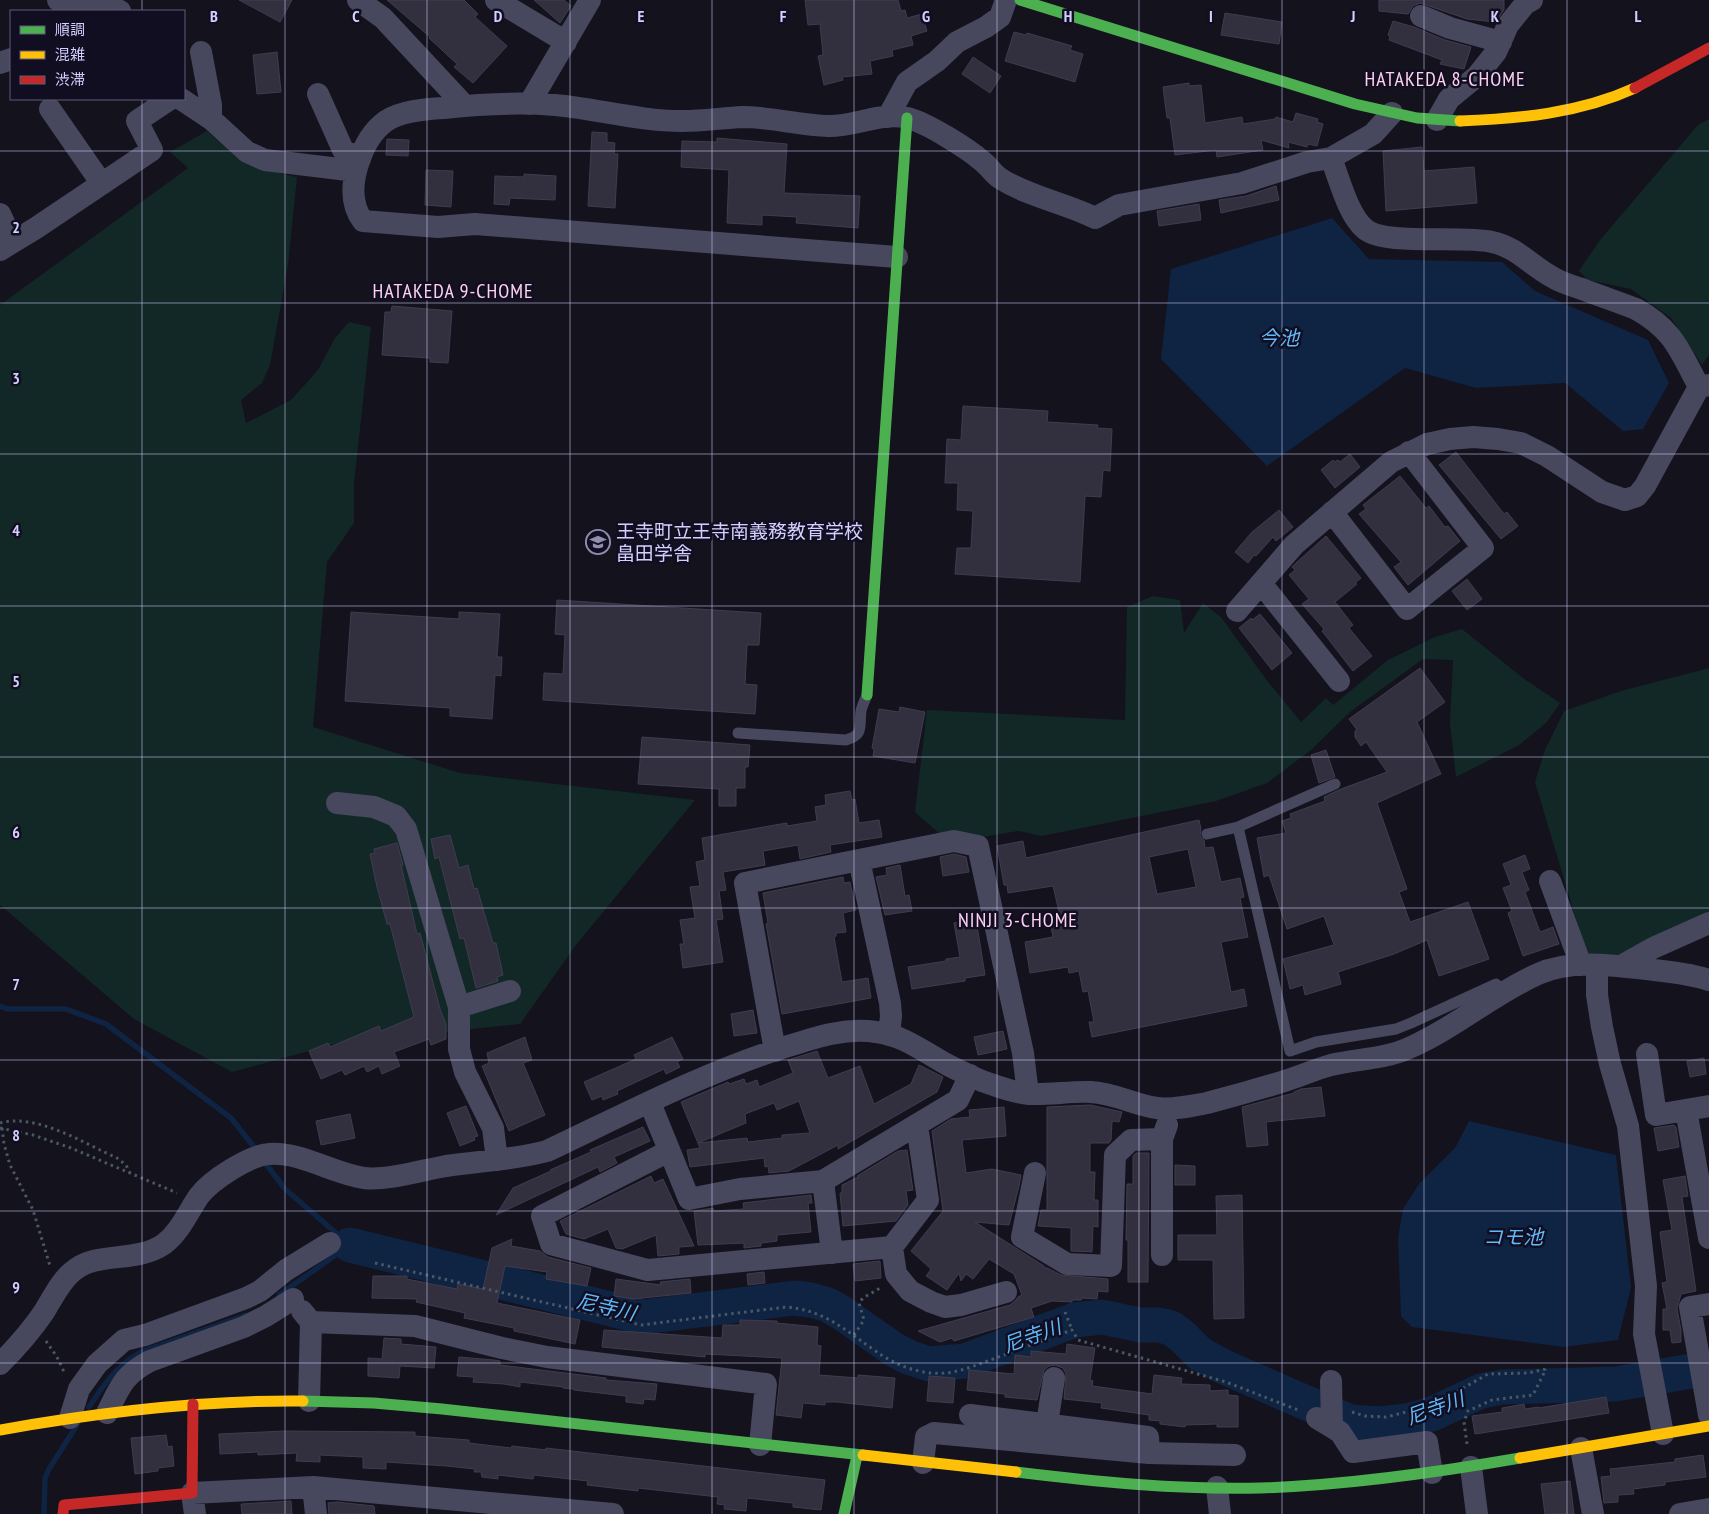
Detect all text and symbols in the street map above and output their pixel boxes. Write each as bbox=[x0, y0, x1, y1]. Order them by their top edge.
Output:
text: B bbox=[210, 6, 218, 26]
text: C bbox=[352, 6, 360, 26]
text: D bbox=[494, 6, 503, 26]
text: E bbox=[638, 6, 645, 26]
text: F bbox=[780, 6, 787, 26]
text: G bbox=[922, 6, 930, 26]
text: H bbox=[1064, 6, 1072, 26]
text: I bbox=[1209, 6, 1213, 26]
text: J bbox=[1350, 6, 1355, 26]
text: K bbox=[1491, 6, 1500, 26]
text: L bbox=[1635, 6, 1642, 26]
legend bbox=[10, 10, 185, 100]
text: 順調 bbox=[55, 20, 85, 39]
text: 混雑 bbox=[55, 45, 85, 64]
district label: HATAKEDA 8-CHOME bbox=[1365, 66, 1525, 92]
text: 渋滞 bbox=[55, 70, 85, 89]
text: 2 bbox=[12, 217, 20, 237]
district label: HATAKEDA 9-CHOME bbox=[373, 278, 533, 304]
water label: 今池 bbox=[1259, 325, 1301, 351]
text: 3 bbox=[12, 368, 20, 388]
place label: 王寺町立王寺南義務教育学校 畠田学舎 bbox=[616, 519, 863, 565]
text: 4 bbox=[12, 520, 20, 540]
school or university icon: 王寺町立王寺南義務教育学校 畠田学舎 bbox=[585, 529, 611, 555]
text: 5 bbox=[12, 671, 20, 691]
text: 6 bbox=[12, 822, 20, 842]
district label: NINJI 3-CHOME bbox=[958, 907, 1078, 933]
text: 7 bbox=[12, 974, 20, 994]
text: 8 bbox=[12, 1125, 20, 1145]
water label: コモ池 bbox=[1483, 1224, 1545, 1250]
text: 9 bbox=[12, 1277, 20, 1297]
water label: 尼寺川 bbox=[574, 1288, 640, 1327]
water label: 尼寺川 bbox=[999, 1313, 1067, 1358]
water label: 尼寺川 bbox=[1402, 1385, 1470, 1430]

